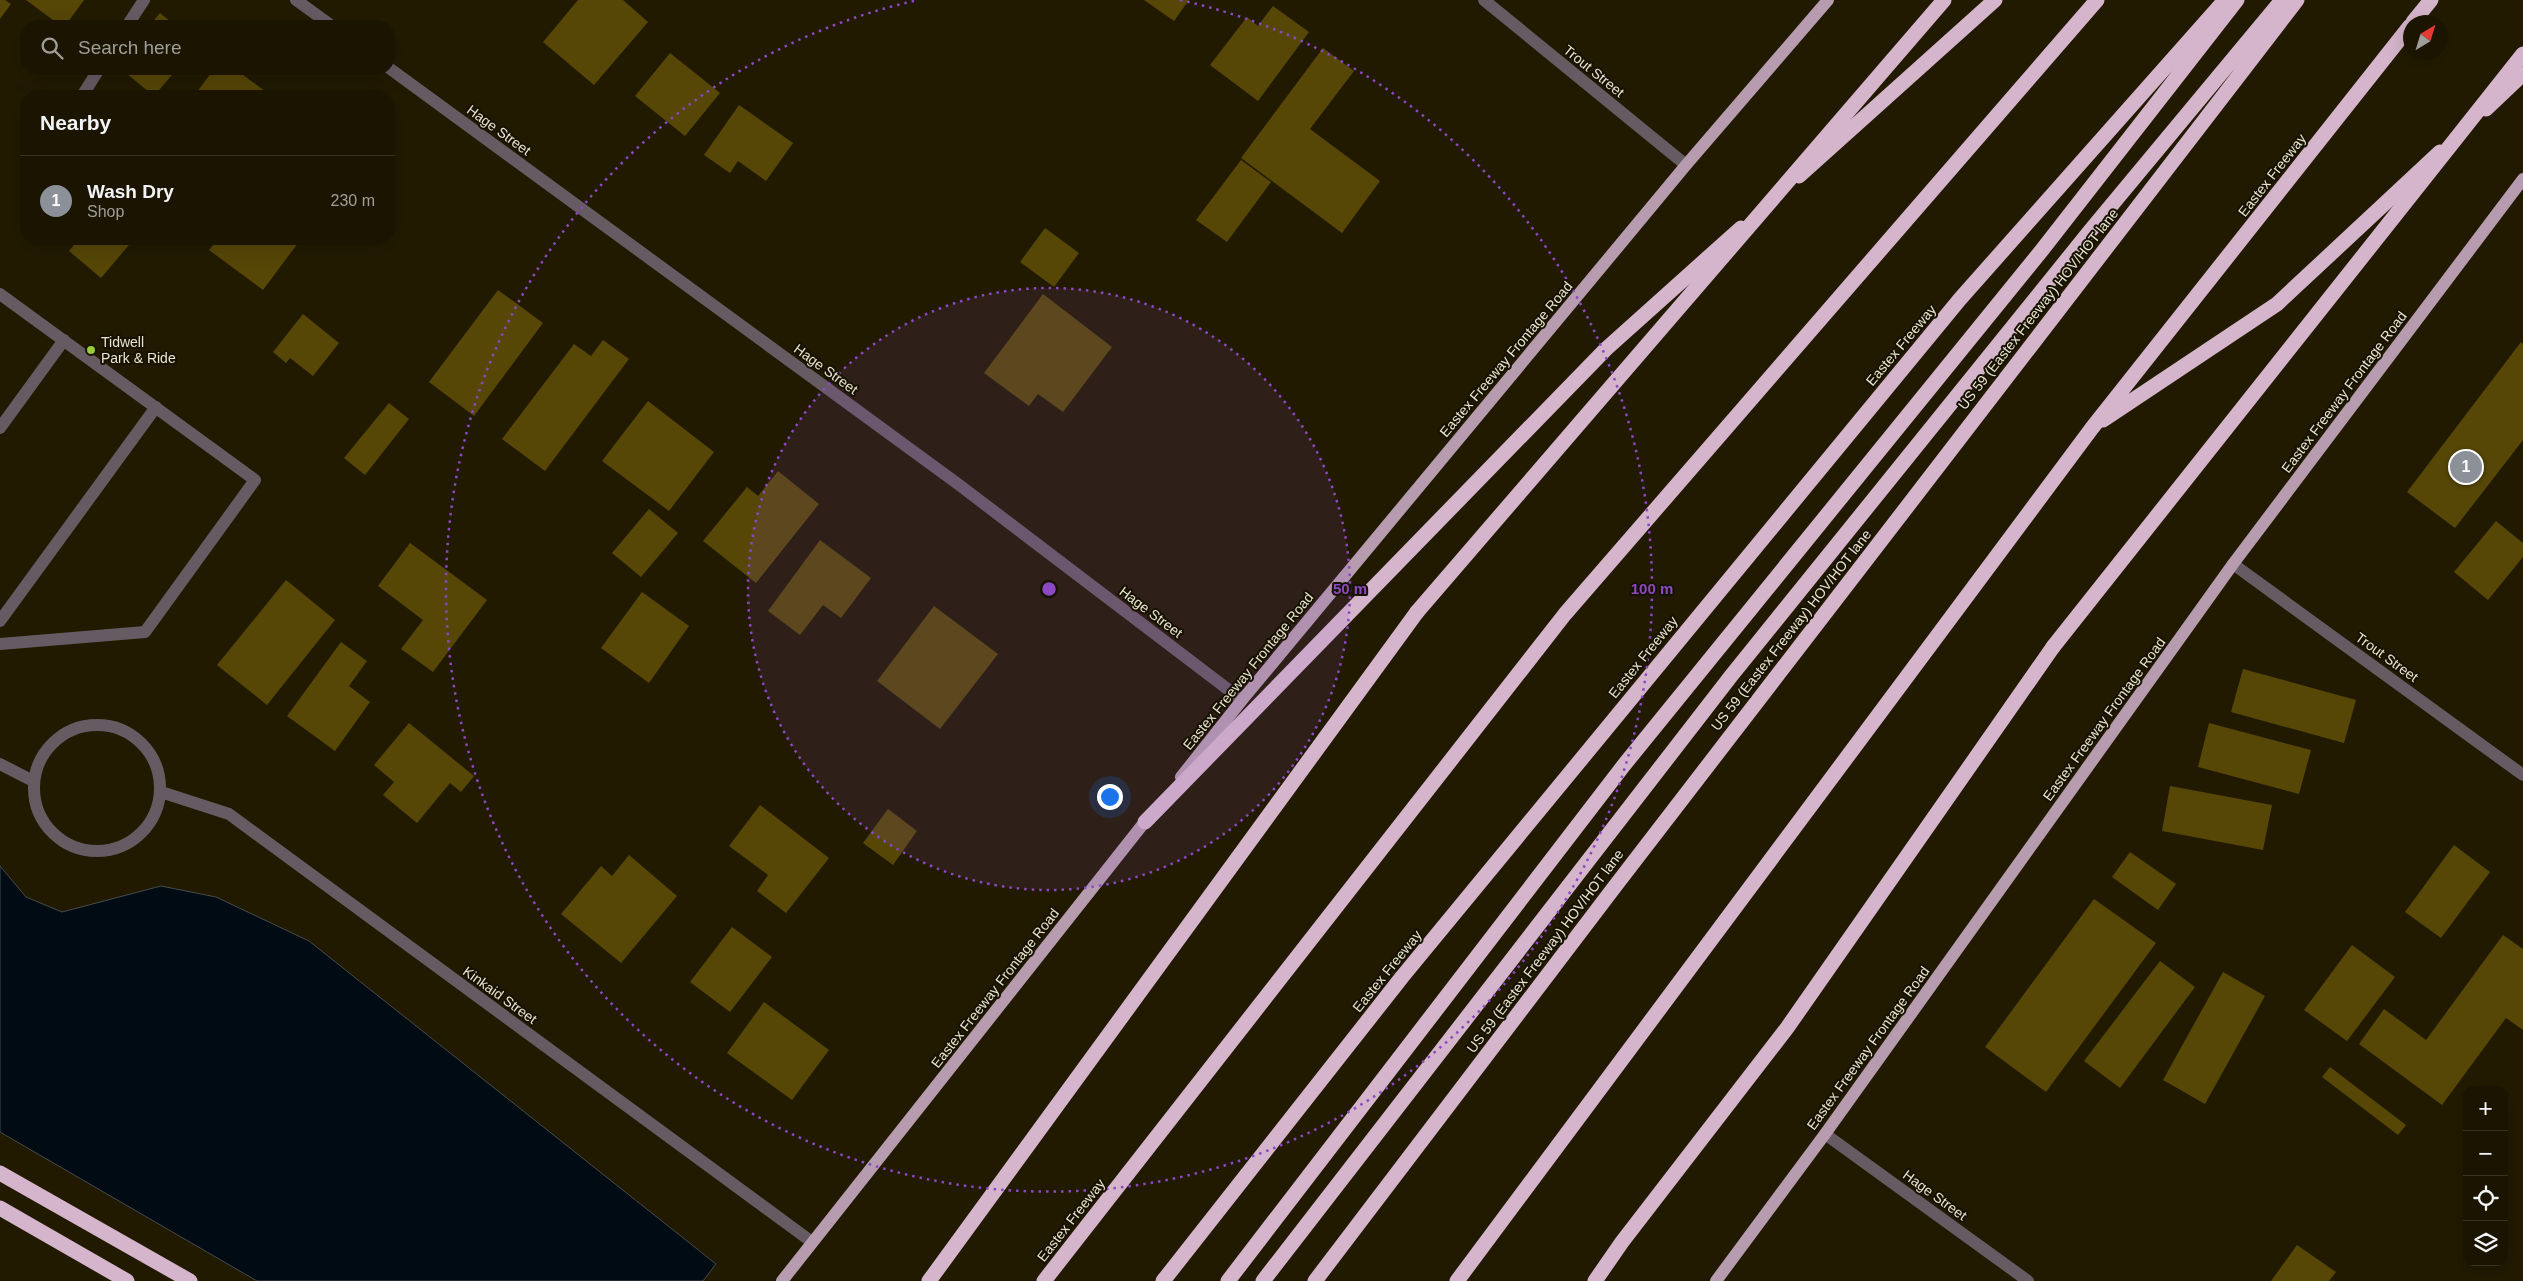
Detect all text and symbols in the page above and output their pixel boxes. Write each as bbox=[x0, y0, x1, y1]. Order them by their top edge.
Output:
north arrow bbox=[2403, 15, 2448, 60]
search box bbox=[20, 20, 395, 75]
icon: search bbox=[38, 34, 66, 62]
text: Search here bbox=[78, 37, 182, 58]
street label: Trout Street bbox=[1560, 42, 1628, 100]
street label: Hage Street bbox=[464, 102, 534, 158]
text: Nearby bbox=[40, 111, 111, 134]
street label: Eastex Freeway bbox=[2235, 131, 2309, 219]
text: Wash Dry bbox=[87, 181, 174, 202]
text: 1 bbox=[52, 192, 60, 209]
text: 230 m bbox=[331, 192, 375, 209]
text: Shop bbox=[87, 203, 124, 220]
street label: US 59 (Eastex Freeway) HOV/HOT lane bbox=[1955, 205, 2121, 413]
street label: Eastex Freeway Frontage Road bbox=[1436, 278, 1576, 440]
street label: Eastex Freeway bbox=[1863, 301, 1939, 389]
street label: Eastex Freeway Frontage Road bbox=[2278, 308, 2410, 476]
place label: Tidwell Park & Ride bbox=[101, 334, 176, 366]
street label: Hage Street bbox=[791, 341, 861, 397]
marker: Tidwell Park & Ride bbox=[85, 344, 97, 356]
pin: 1 bbox=[2450, 448, 2482, 486]
street label: US 59 (Eastex Freeway) HOV/HOT lane bbox=[1708, 526, 1874, 734]
centre of rings bbox=[1040, 580, 1058, 598]
text: 50 m bbox=[1333, 580, 1367, 597]
text: 100 m bbox=[1631, 580, 1673, 597]
street label: Hage Street bbox=[1116, 583, 1186, 641]
street label: Eastex Freeway Frontage Road bbox=[1180, 589, 1316, 753]
street label: Eastex Freeway bbox=[1605, 613, 1681, 701]
street label: Trout Street bbox=[2353, 629, 2421, 685]
street label: Eastex Freeway Frontage Road bbox=[2039, 634, 2169, 804]
your location bbox=[1097, 784, 1123, 810]
street label: US 59 (Eastex Freeway) HOV/HOT lane bbox=[1463, 846, 1627, 1056]
street label: Eastex Freeway Frontage Road bbox=[928, 905, 1062, 1071]
street label: Eastex Freeway bbox=[1349, 927, 1425, 1015]
street label: Kinkaid Street bbox=[460, 963, 540, 1027]
street label: Eastex Freeway Frontage Road bbox=[1803, 963, 1933, 1133]
map controls bbox=[2463, 1086, 2508, 1266]
button: + bbox=[2463, 1086, 2508, 1131]
button: − bbox=[2463, 1131, 2508, 1176]
street label: Hage Street bbox=[1900, 1167, 1970, 1223]
street label: Eastex Freeway bbox=[1034, 1176, 1108, 1264]
button: locate bbox=[2463, 1176, 2508, 1221]
button: layers bbox=[2463, 1221, 2508, 1266]

